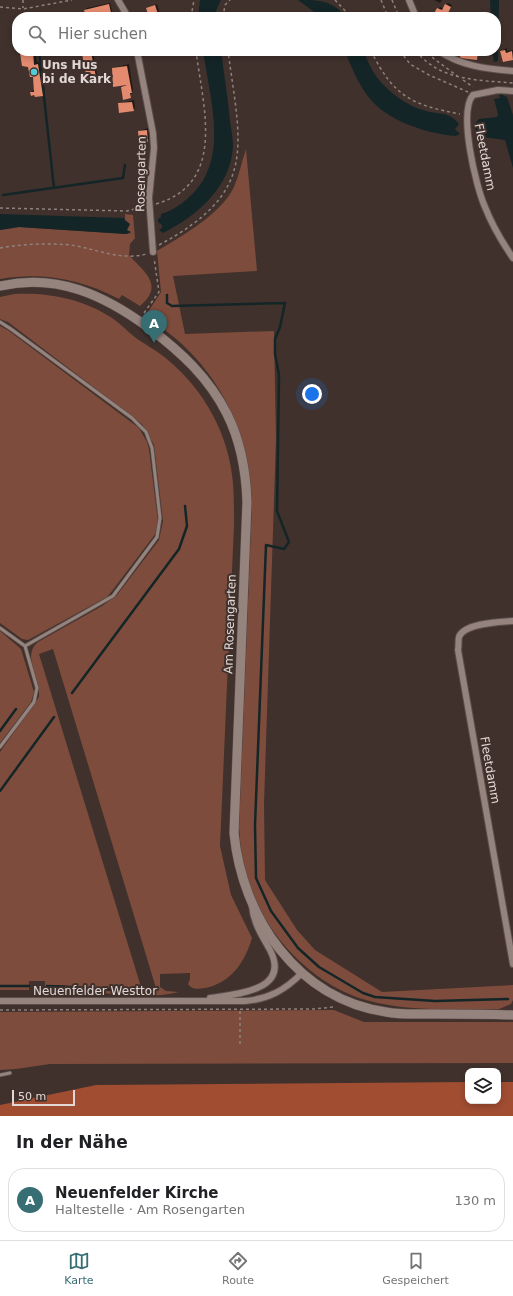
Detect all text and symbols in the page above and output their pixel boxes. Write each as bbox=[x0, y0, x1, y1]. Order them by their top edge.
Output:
search box bbox=[12, 12, 501, 56]
icon: search bbox=[26, 23, 48, 45]
text: Hier suchen bbox=[58, 25, 147, 43]
place label: Uns Hus bi de Kark bbox=[42, 58, 112, 86]
marker: Uns Hus bi de Kark bbox=[29, 67, 39, 77]
street label: Fleetdamm bbox=[472, 122, 498, 192]
street label: Rosengarten bbox=[133, 136, 149, 212]
pin: A bbox=[141, 310, 167, 343]
your location bbox=[302, 384, 322, 404]
street label: Am Rosengarten bbox=[221, 574, 239, 674]
street label: Fleetdamm bbox=[477, 735, 503, 805]
street label: Neuenfelder Westtor bbox=[33, 984, 157, 998]
map controls bbox=[465, 1068, 501, 1104]
button: layers bbox=[465, 1068, 501, 1104]
scale bar bbox=[12, 1088, 75, 1107]
text: 50 m bbox=[18, 1090, 46, 1103]
text: In der Nähe bbox=[16, 1132, 128, 1152]
text: Neuenfelder Kirche bbox=[55, 1184, 219, 1202]
text: A bbox=[25, 1193, 35, 1208]
text: 130 m bbox=[454, 1193, 496, 1208]
text: Haltestelle · Am Rosengarten bbox=[55, 1202, 245, 1217]
tab: Karte bbox=[64, 1250, 94, 1287]
tab: Route bbox=[222, 1250, 254, 1287]
tab: Gespeichert bbox=[382, 1250, 449, 1287]

